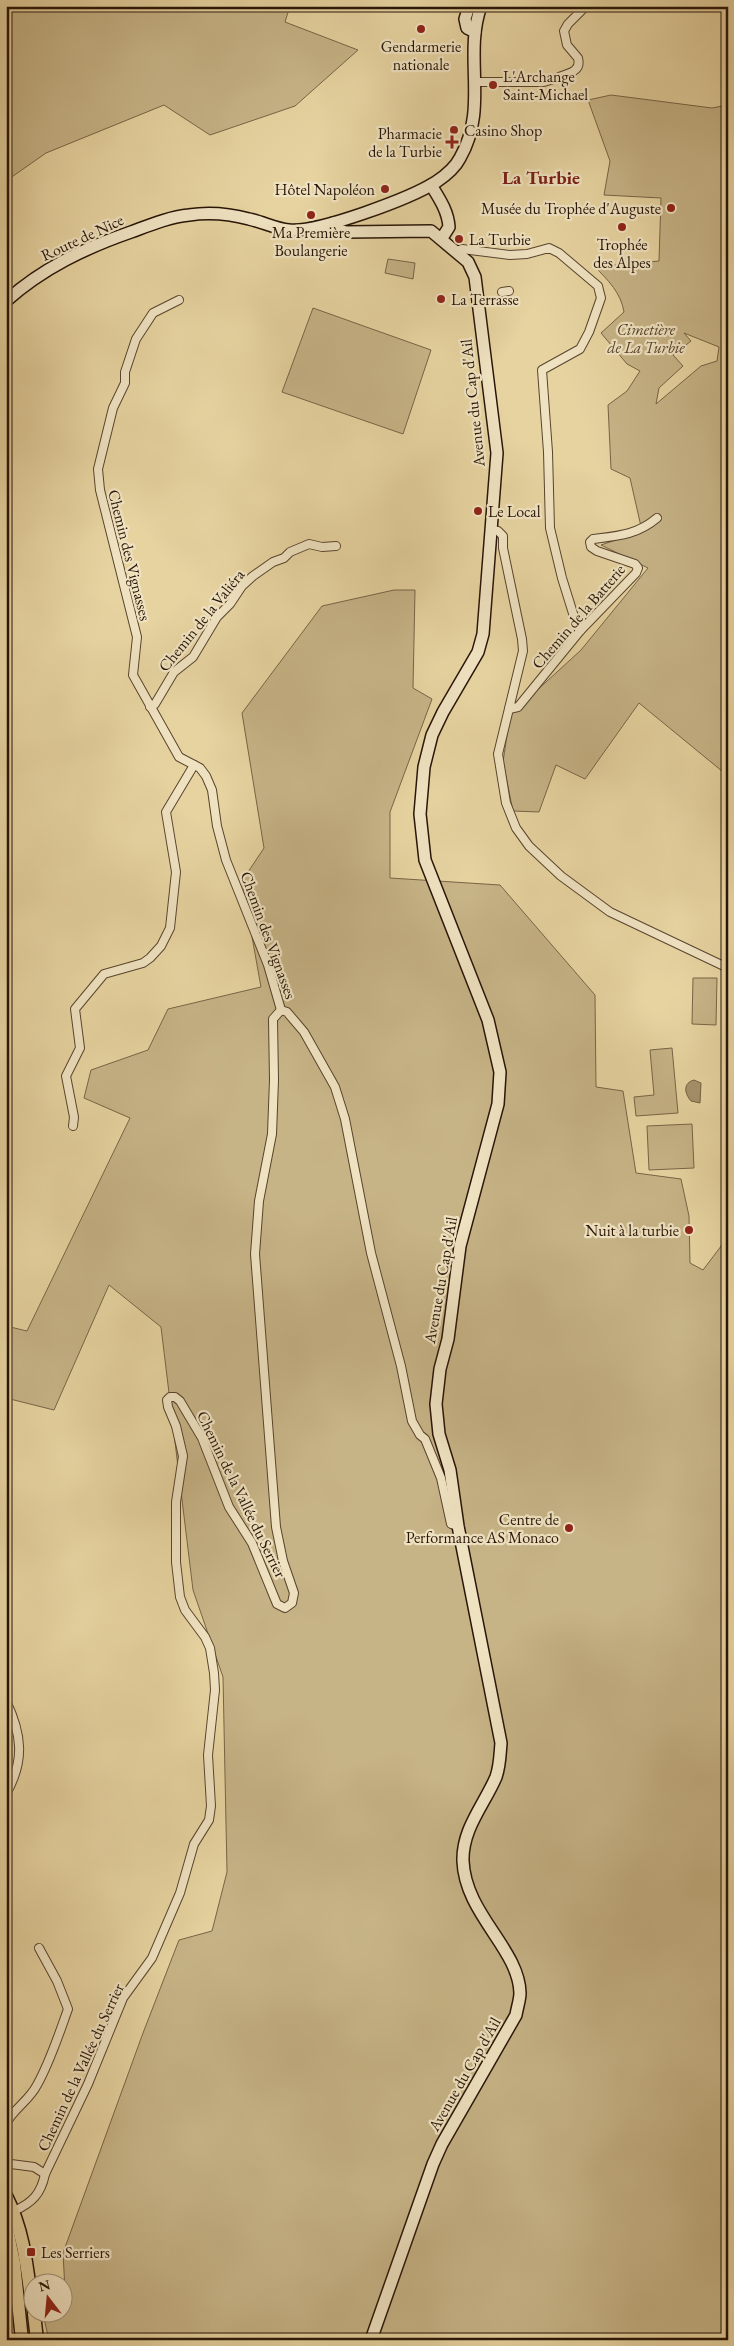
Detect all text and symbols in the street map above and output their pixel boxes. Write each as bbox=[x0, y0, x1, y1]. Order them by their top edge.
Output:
marker: Gendarmerie nationale bbox=[415, 23, 427, 35]
place label: Gendarmerie nationale bbox=[381, 36, 461, 75]
place label: L'Archange Saint-Michael bbox=[503, 66, 588, 105]
marker: L'Archange Saint-Michael bbox=[487, 79, 499, 91]
place label: Casino Shop bbox=[464, 120, 542, 141]
place label: Pharmacie de la Turbie bbox=[368, 123, 442, 162]
marker: Casino Shop bbox=[448, 124, 460, 136]
marker: Pharmacie de la Turbie bbox=[446, 136, 458, 148]
district label: La Turbie bbox=[502, 165, 580, 190]
place label: Hôtel Napoléon bbox=[274, 179, 376, 200]
marker: Hôtel Napoléon bbox=[379, 183, 391, 195]
place label: Musée du Trophée d'Auguste bbox=[481, 198, 661, 219]
marker: Musée du Trophée d'Auguste bbox=[665, 202, 677, 214]
street label: Route de Nice bbox=[38, 209, 127, 266]
marker: Ma Première Boulangerie bbox=[305, 209, 317, 221]
marker: Trophée des Alpes bbox=[616, 221, 628, 233]
place label: Ma Première Boulangerie bbox=[272, 222, 350, 261]
place label: La Turbie bbox=[469, 229, 531, 250]
marker: La Turbie bbox=[453, 233, 465, 245]
place label: Trophée des Alpes bbox=[593, 234, 651, 273]
place label: La Terrasse bbox=[451, 289, 519, 310]
marker: La Terrasse bbox=[435, 293, 447, 305]
park label: Cimetière de La Turbie bbox=[607, 319, 685, 358]
street label: Avenue du Cap d'Ail bbox=[455, 338, 490, 469]
street label: Chemin des Vignasses bbox=[103, 487, 156, 623]
place label: Le Local bbox=[488, 501, 541, 522]
marker: Le Local bbox=[472, 505, 484, 517]
street label: Chemin de la Batterie bbox=[527, 559, 630, 673]
street label: Chemin de la Valiéra bbox=[154, 564, 250, 676]
street label: Chemin des Vignasses bbox=[236, 868, 301, 1002]
street label: Avenue du Cap d'Ail bbox=[419, 1215, 462, 1346]
place label: Nuit à la turbie bbox=[586, 1220, 679, 1241]
marker: Nuit à la turbie bbox=[683, 1224, 695, 1236]
street label: Chemin de la Vallée du Serrier bbox=[192, 1407, 291, 1582]
place label: Centre de Performance AS Monaco bbox=[406, 1509, 559, 1548]
marker: Centre de Performance AS Monaco bbox=[563, 1522, 575, 1534]
street label: Chemin de la Vallée du Serrier bbox=[32, 1979, 129, 2155]
street label: Avenue du Cap d'Ail bbox=[423, 2013, 506, 2136]
place label: Les Serriers bbox=[41, 2242, 110, 2263]
marker: Les Serriers bbox=[25, 2246, 37, 2258]
north arrow bbox=[22, 2274, 72, 2324]
text: N bbox=[36, 2275, 53, 2296]

